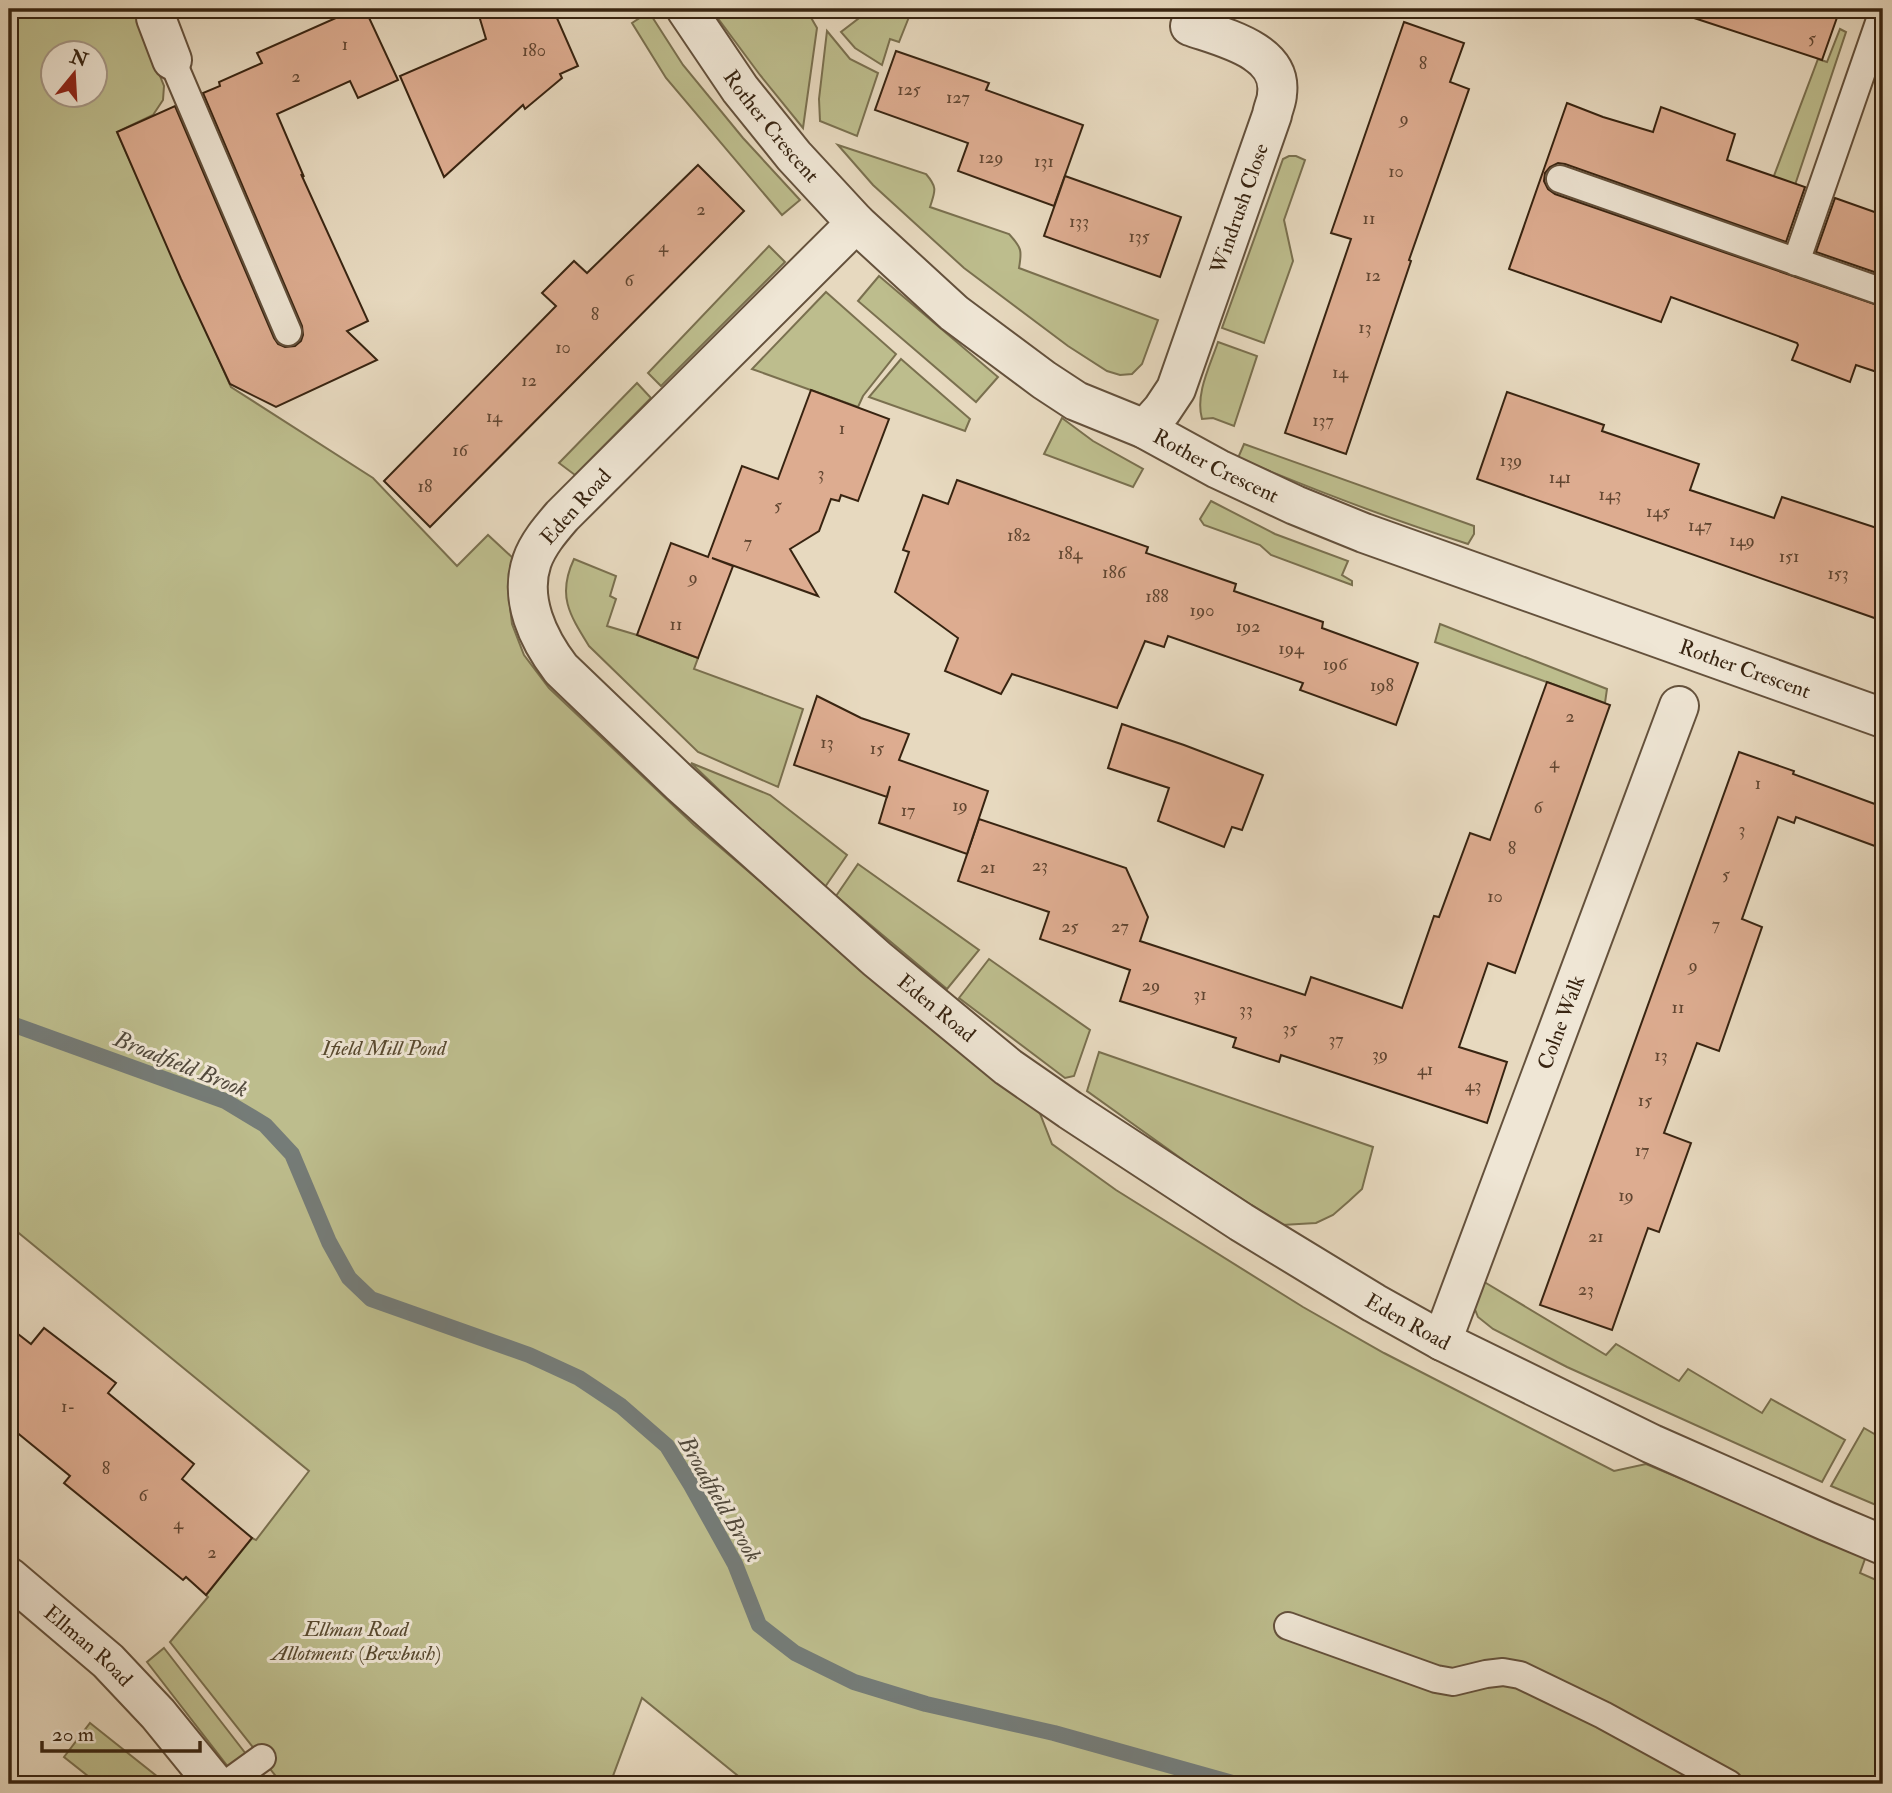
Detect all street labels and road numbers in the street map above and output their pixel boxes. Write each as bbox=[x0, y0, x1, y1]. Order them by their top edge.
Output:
street label: Rother Crescent bbox=[717, 65, 825, 188]
street label: Windrush Close bbox=[1204, 140, 1275, 278]
street label: Rother Crescent bbox=[1148, 423, 1283, 509]
street label: Eden Road bbox=[535, 463, 618, 551]
street label: Rother Crescent bbox=[1676, 633, 1814, 705]
street label: Eden Road bbox=[892, 968, 982, 1049]
street label: Colne Walk bbox=[1531, 972, 1591, 1073]
street label: Eden Road bbox=[1360, 1287, 1455, 1357]
street label: Ellman Road bbox=[38, 1599, 139, 1693]

